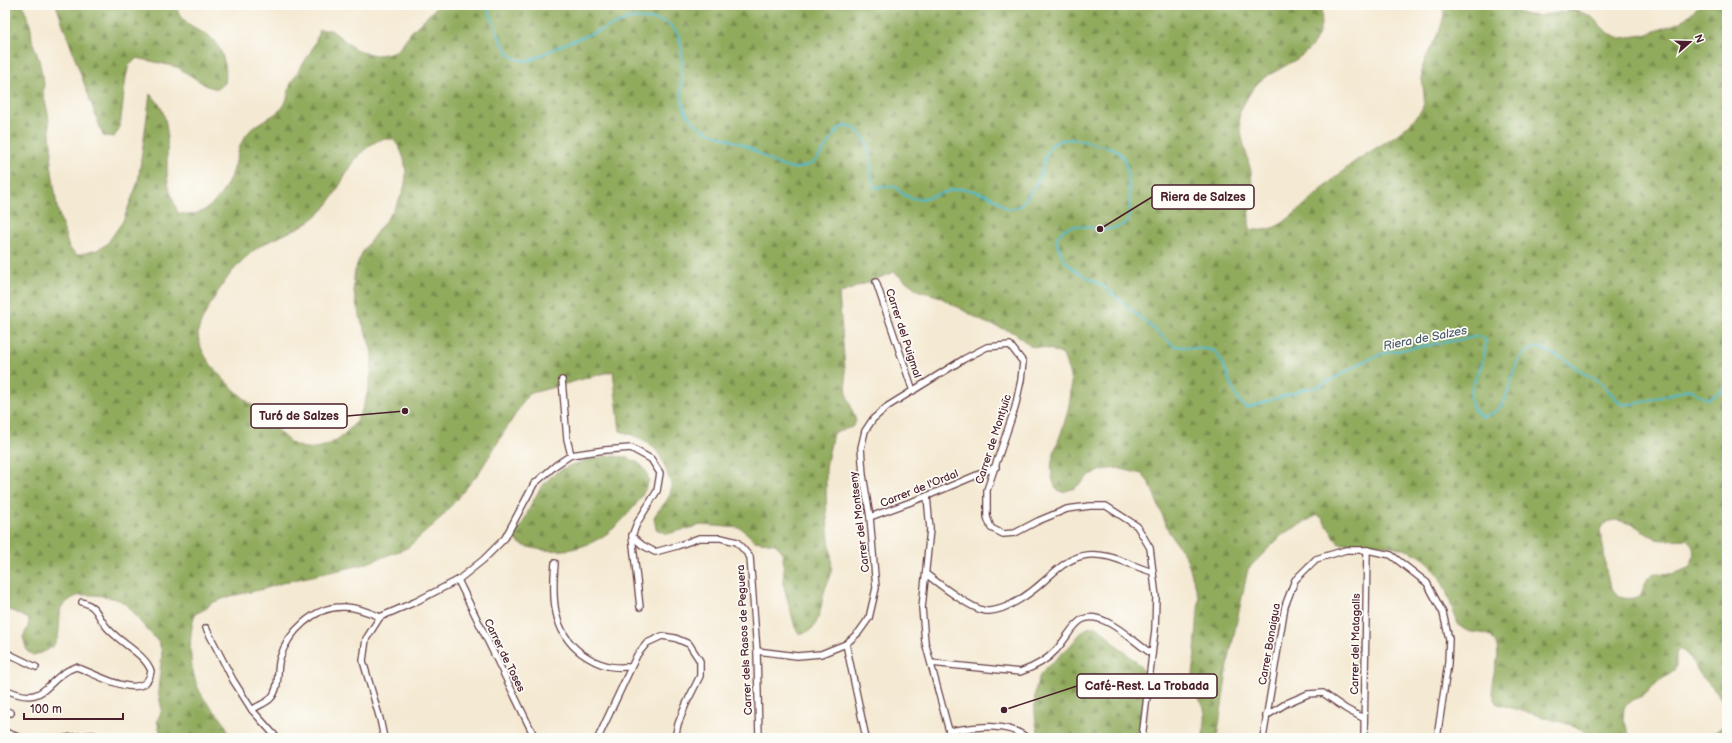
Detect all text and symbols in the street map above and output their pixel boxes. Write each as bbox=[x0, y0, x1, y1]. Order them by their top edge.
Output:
north arrow bbox=[1670, 22, 1710, 62]
text: N bbox=[1691, 33, 1706, 45]
callout: Riera de Salzes bbox=[1152, 185, 1254, 209]
text: Riera de Salzes bbox=[1160, 190, 1246, 205]
street label: Carrer del Puigmal bbox=[883, 287, 924, 379]
water label: Riera de Salzes bbox=[1382, 323, 1468, 354]
street label: Carrer de Montjuïc bbox=[973, 392, 1014, 486]
callout: Turó de Salzes bbox=[251, 404, 347, 428]
text: Turó de Salzes bbox=[259, 409, 339, 424]
street label: Carrer de l'Ordal bbox=[878, 467, 960, 510]
street label: Carrer del Montseny bbox=[847, 471, 872, 573]
street label: Carrer dels Rasos de Peguera bbox=[734, 564, 755, 716]
street label: Carrer del Matagalls bbox=[1348, 593, 1363, 695]
street label: Carrer Bonaigua bbox=[1256, 602, 1283, 686]
street label: Carrer de Toses bbox=[481, 616, 528, 694]
callout: Café-Rest. La Trobada bbox=[1077, 674, 1217, 698]
text: Café-Rest. La Trobada bbox=[1085, 679, 1209, 694]
scale bar bbox=[24, 695, 123, 721]
text: 100 m bbox=[30, 702, 62, 717]

